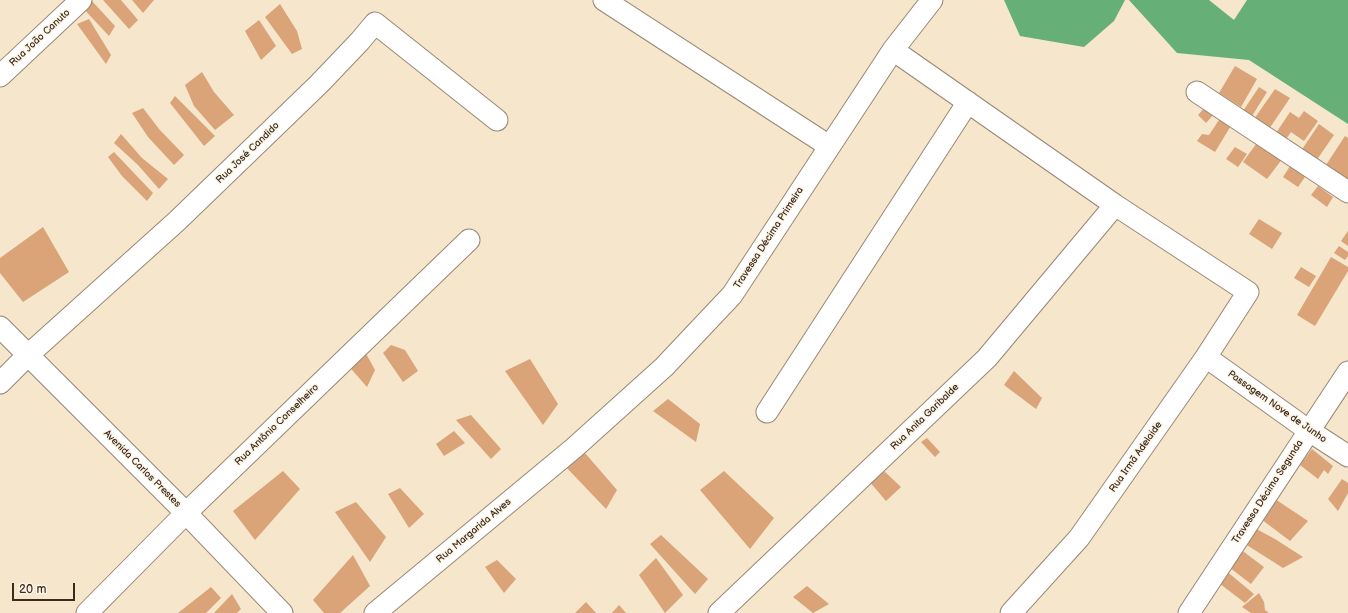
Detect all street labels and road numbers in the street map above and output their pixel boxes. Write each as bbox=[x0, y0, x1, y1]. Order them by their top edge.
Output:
street label: Rua João Canuto bbox=[7, 7, 73, 69]
street label: Rua José Candido bbox=[214, 120, 282, 186]
street label: Travessa Décima Primeira bbox=[732, 185, 806, 291]
street label: Passagem Nove de Junho bbox=[1225, 368, 1329, 446]
street label: Rua Anita Garibalde bbox=[888, 381, 962, 453]
street label: Rua Antônio Conselheiro bbox=[233, 382, 321, 468]
street label: Rua Irmã Adelaide bbox=[1107, 419, 1165, 495]
street label: Avenida Carlos Prestes bbox=[101, 428, 183, 510]
street label: Travessa Décima Segunda bbox=[1230, 438, 1306, 546]
street label: Rua Margarida Alves bbox=[434, 496, 514, 566]

